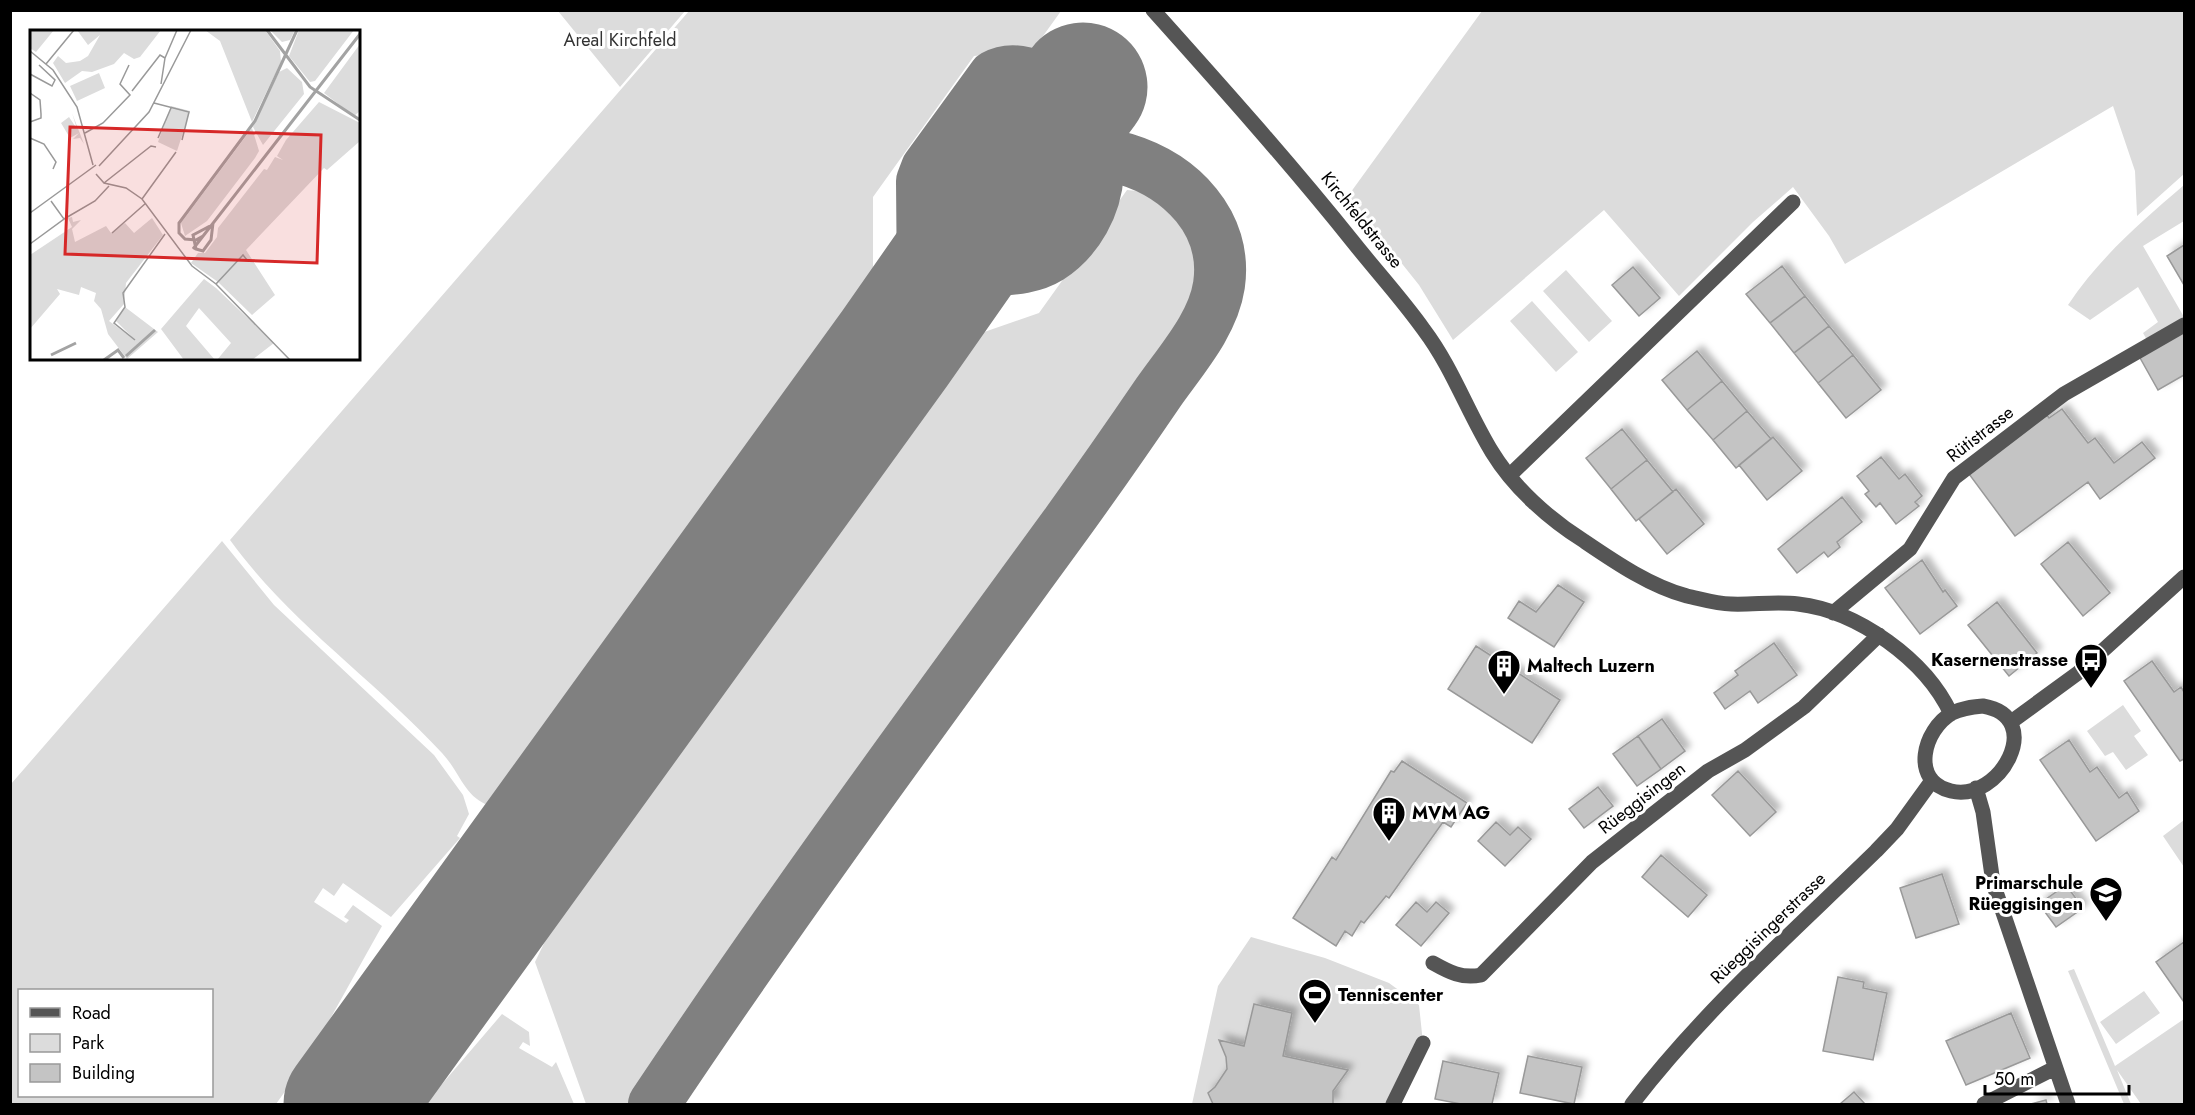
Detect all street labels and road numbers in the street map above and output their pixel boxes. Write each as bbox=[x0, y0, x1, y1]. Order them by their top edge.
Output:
street label: Kirchfeldstrasse bbox=[1315, 166, 1409, 274]
street label: Rütistrasse bbox=[1941, 400, 2019, 468]
street label: Rüeggisingen bbox=[1593, 756, 1691, 840]
street label: Rüeggisingerstrasse bbox=[1705, 866, 1831, 990]

